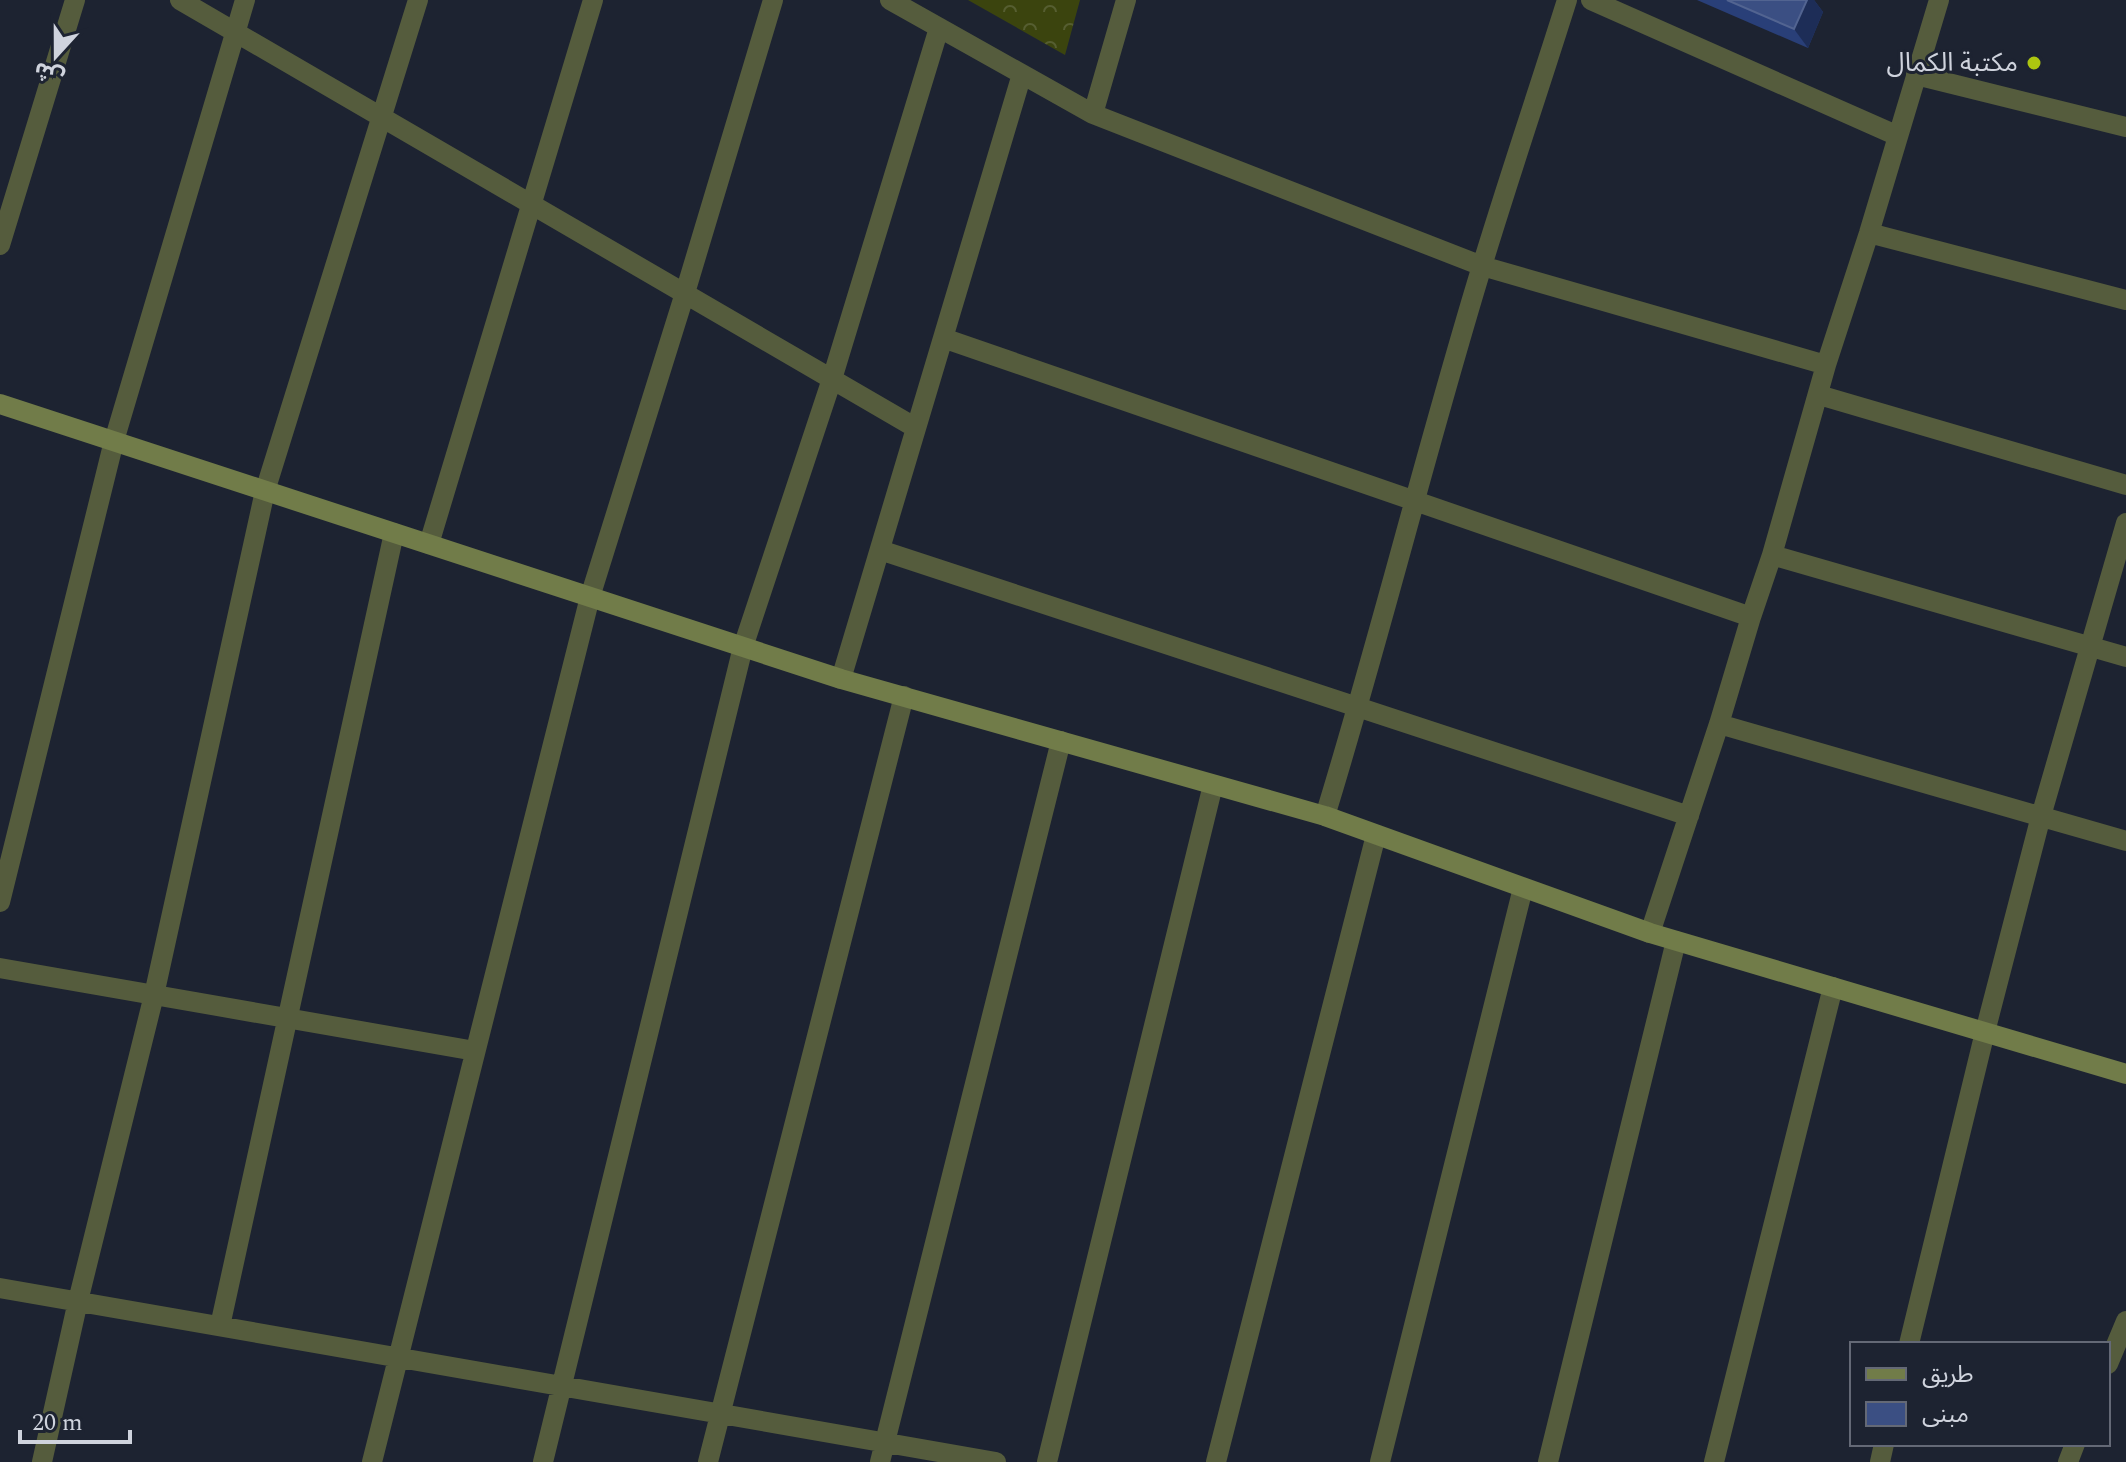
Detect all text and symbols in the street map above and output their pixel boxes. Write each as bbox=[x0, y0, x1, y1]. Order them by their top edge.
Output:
north arrow bbox=[16, 16, 96, 96]
place label: مكتبة الكمال bbox=[1887, 43, 2018, 83]
text: ش bbox=[29, 52, 69, 94]
marker: مكتبة الكمال bbox=[2025, 54, 2043, 72]
legend bbox=[1850, 1342, 2110, 1446]
text: طريق bbox=[1922, 1357, 1974, 1393]
scale bar bbox=[20, 1394, 130, 1444]
text: مبنى bbox=[1922, 1397, 1969, 1433]
text: 20 m bbox=[32, 1405, 83, 1441]

